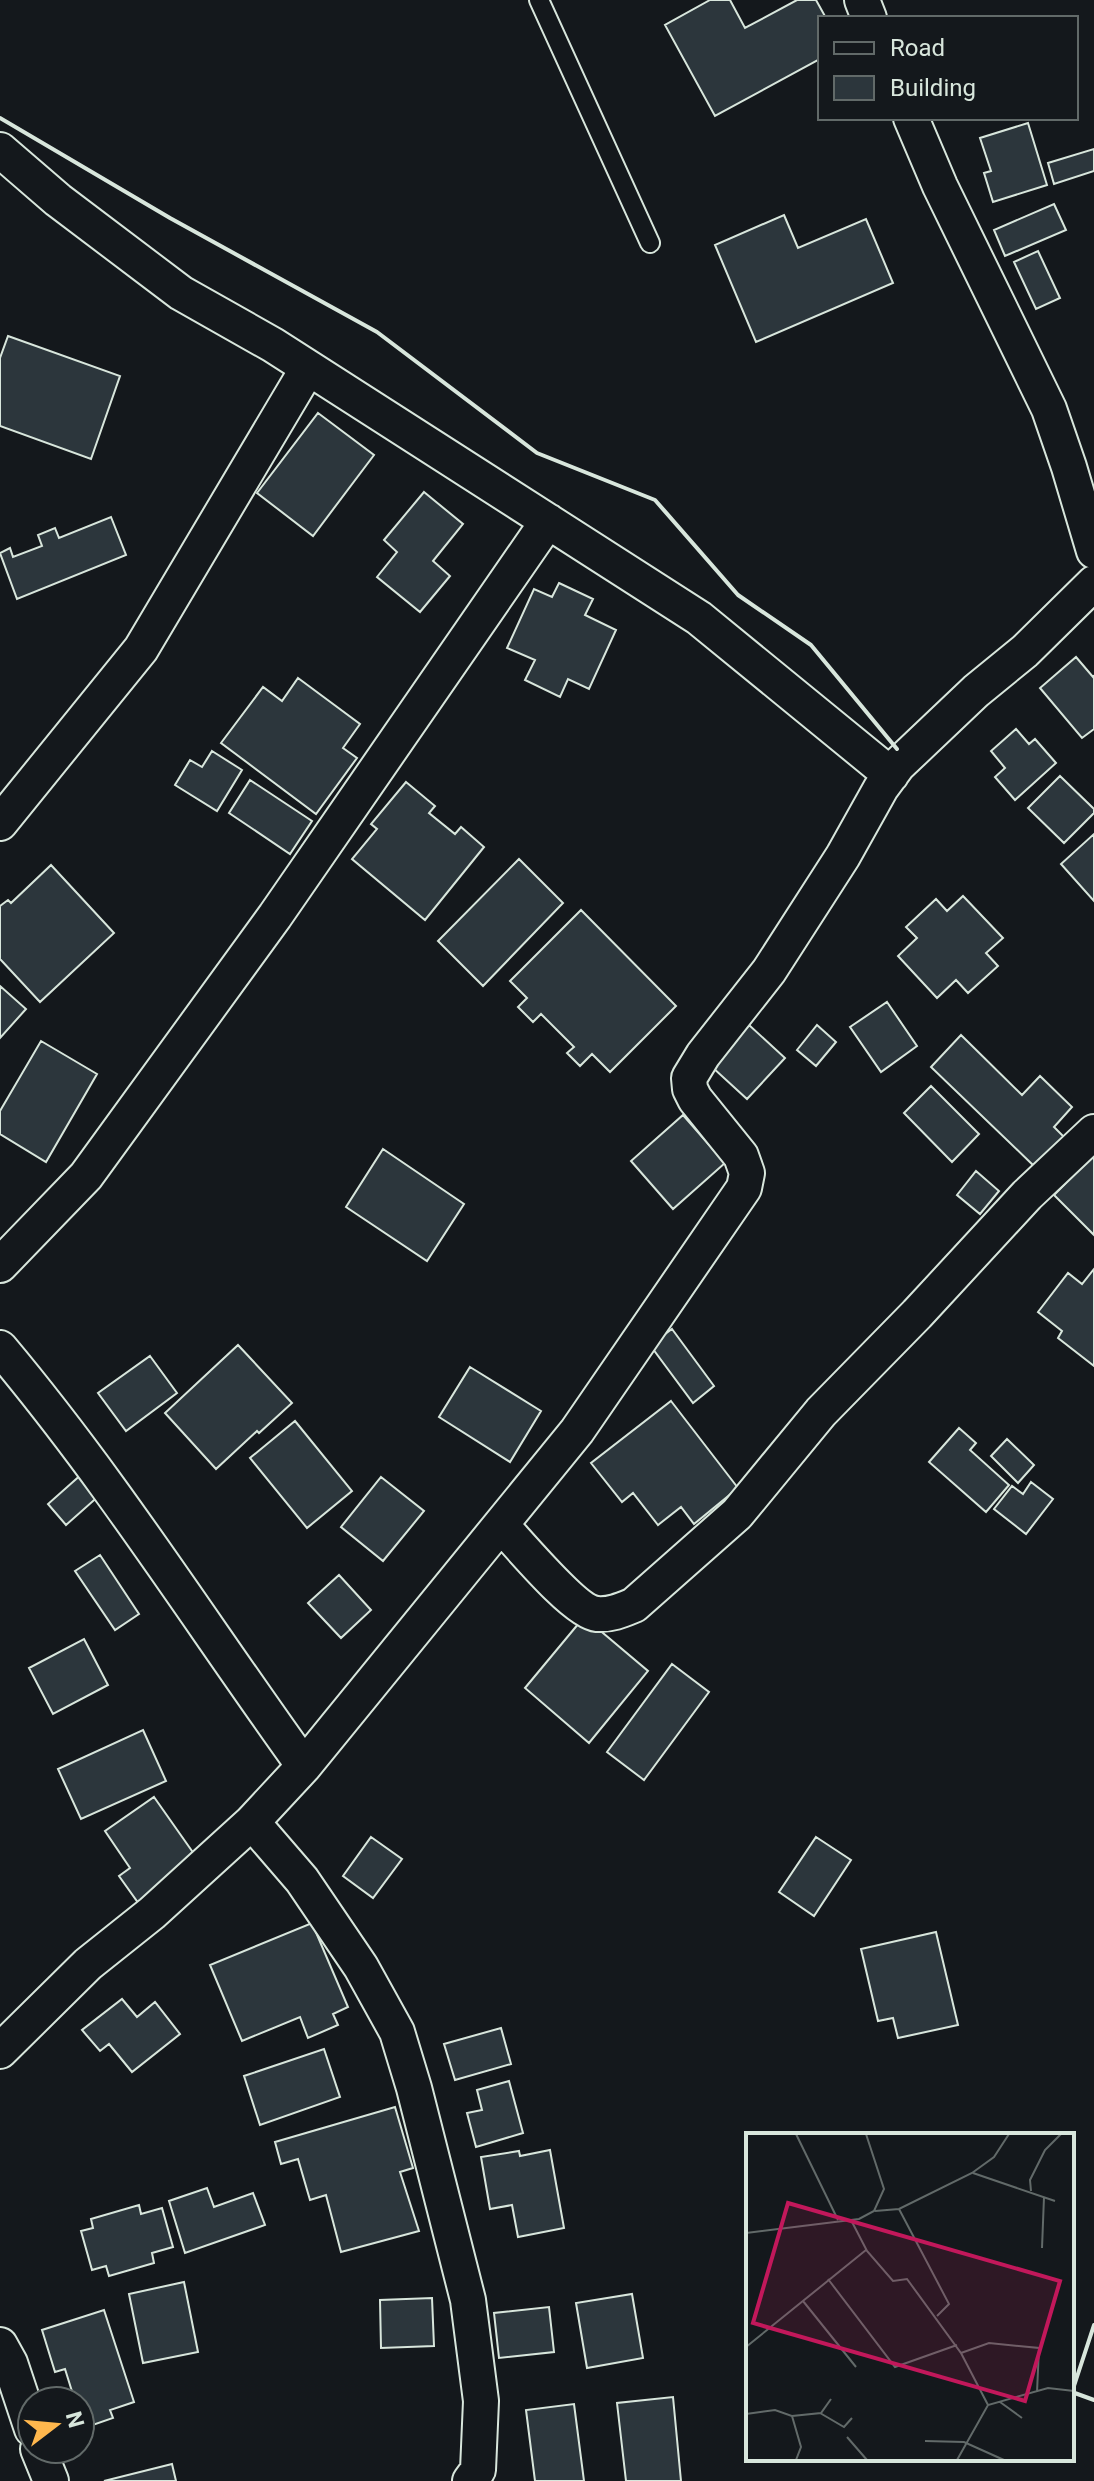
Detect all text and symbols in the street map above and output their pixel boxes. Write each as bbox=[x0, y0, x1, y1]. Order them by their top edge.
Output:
legend bbox=[818, 16, 1078, 120]
text: Road bbox=[890, 34, 945, 62]
text: Building bbox=[890, 74, 976, 102]
inset map bbox=[746, 2133, 1074, 2461]
north arrow bbox=[16, 2385, 96, 2465]
text: N bbox=[61, 2409, 89, 2431]

